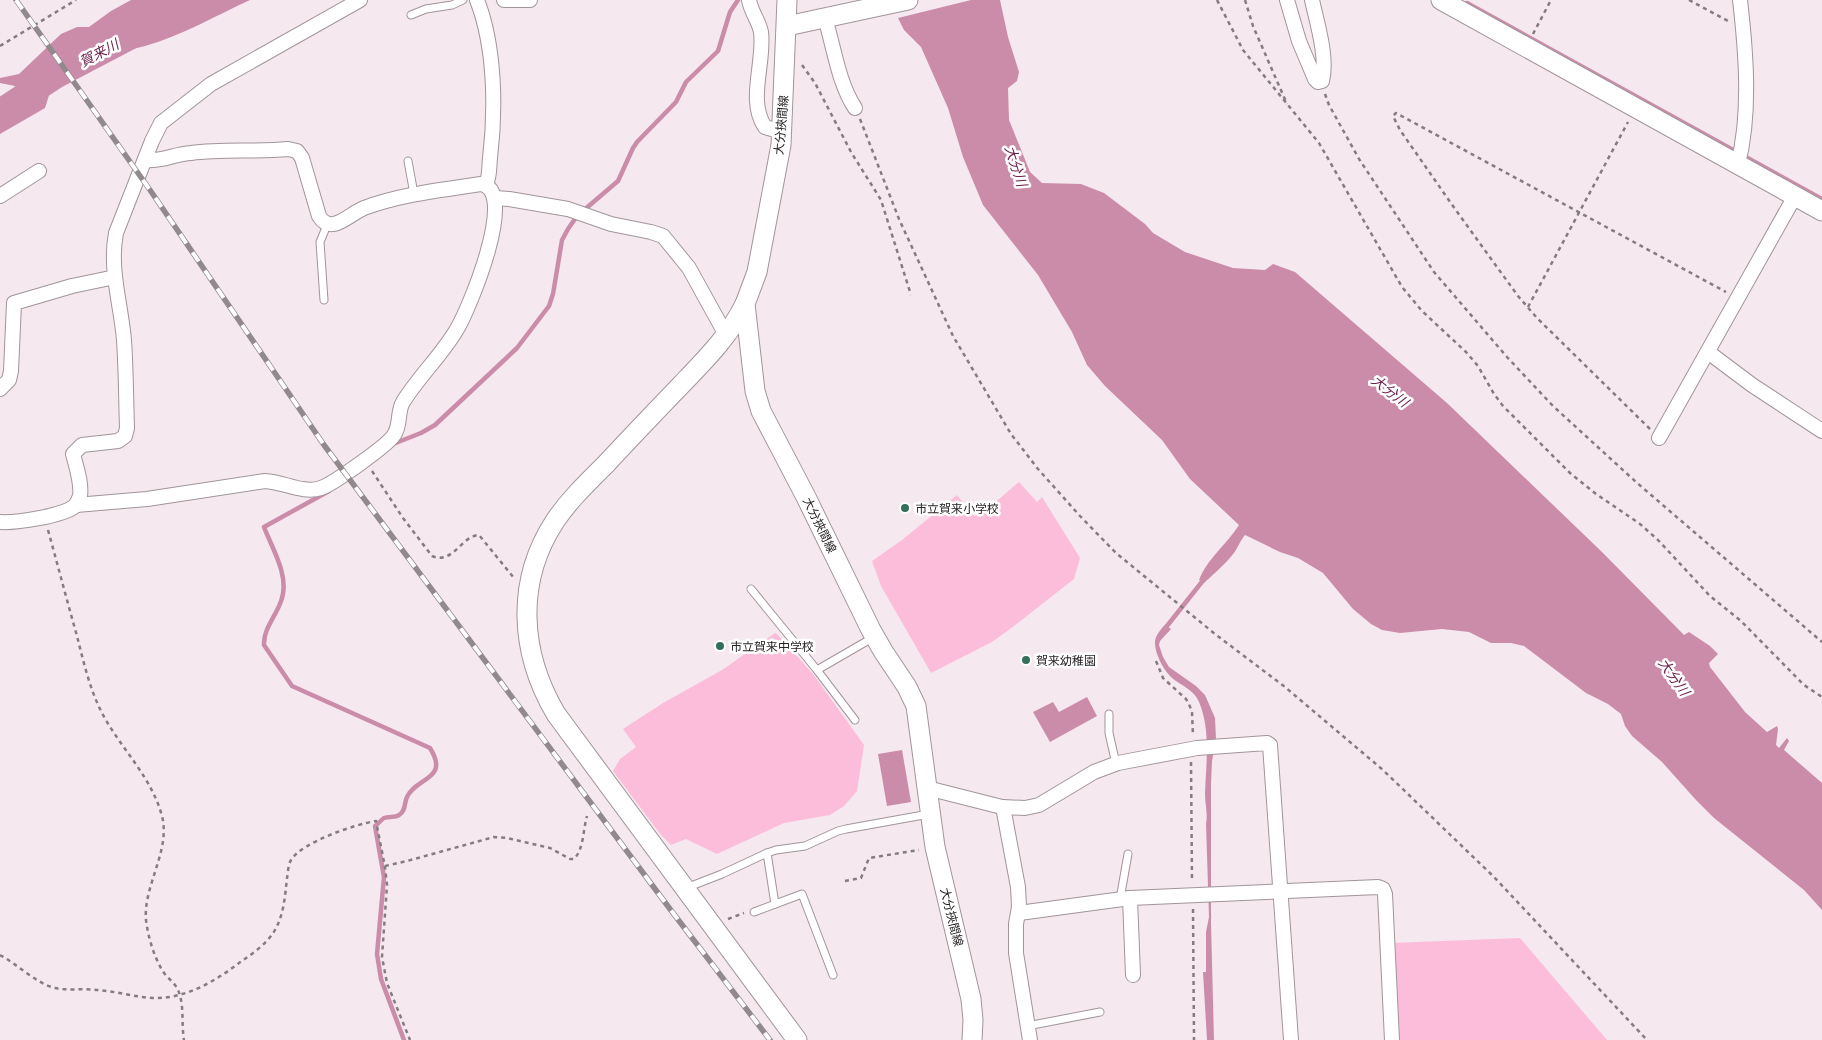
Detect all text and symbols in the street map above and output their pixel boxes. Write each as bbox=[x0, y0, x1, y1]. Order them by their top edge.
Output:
water label: 賀来川 bbox=[76, 34, 124, 71]
street label: 大分挾間線 bbox=[771, 94, 791, 156]
water label: 大分川 bbox=[1001, 143, 1032, 191]
water label: 大分川 bbox=[1368, 371, 1414, 412]
street label: 大分挾間線 bbox=[800, 495, 840, 555]
place label: 市立賀来小学校 bbox=[915, 501, 999, 516]
marker: 市立賀来小学校 bbox=[899, 502, 911, 514]
place label: 市立賀来中学校 bbox=[730, 639, 814, 654]
marker: 市立賀来中学校 bbox=[714, 640, 726, 652]
place label: 賀来幼稚園 bbox=[1036, 653, 1096, 668]
marker: 賀来幼稚園 bbox=[1020, 654, 1032, 666]
water label: 大分川 bbox=[1655, 655, 1695, 701]
street label: 大分挾間線 bbox=[937, 886, 967, 948]

